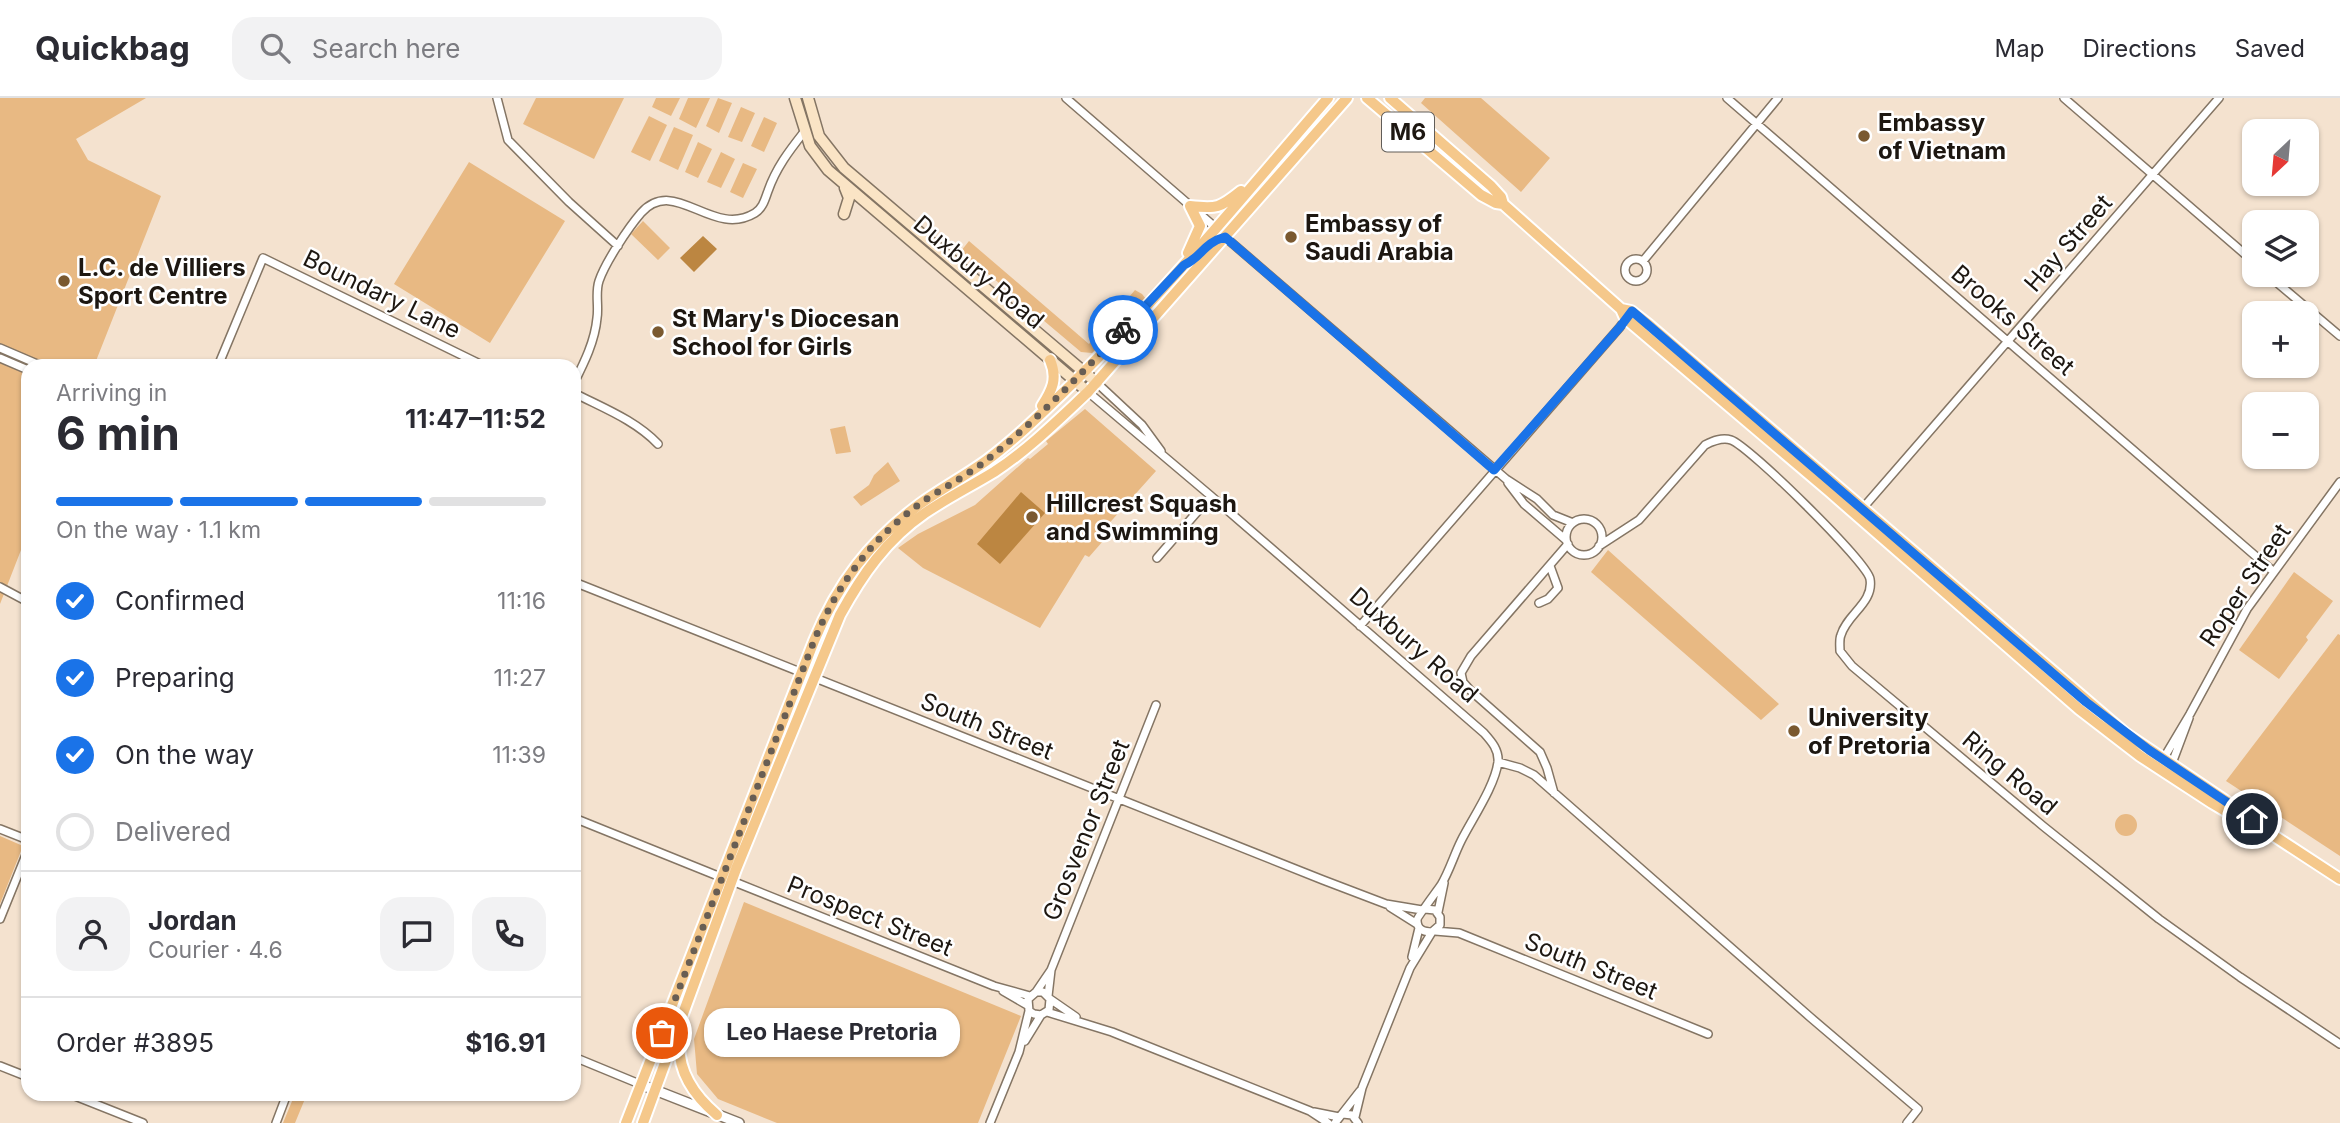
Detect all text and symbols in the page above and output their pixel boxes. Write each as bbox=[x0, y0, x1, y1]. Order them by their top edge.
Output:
search box bbox=[232, 17, 722, 80]
text: Quickbag bbox=[35, 28, 190, 68]
icon: search bbox=[256, 29, 294, 67]
text: Search here bbox=[312, 33, 460, 64]
text: Map bbox=[1995, 34, 2044, 63]
text: Directions bbox=[2082, 34, 2197, 63]
text: Saved bbox=[2235, 34, 2305, 63]
place label: Embassy of Vietnam bbox=[1878, 108, 2006, 165]
road number: M6 bbox=[1382, 112, 1434, 152]
north arrow bbox=[2242, 119, 2319, 196]
map controls bbox=[2242, 119, 2319, 469]
marker: Embassy of Vietnam bbox=[1856, 128, 1872, 144]
street label: Hay Street bbox=[2018, 188, 2118, 297]
street label: Duxbury Road bbox=[908, 209, 1050, 335]
place label: Embassy of Saudi Arabia bbox=[1305, 209, 1454, 266]
button: layers bbox=[2242, 210, 2319, 287]
marker: Embassy of Saudi Arabia bbox=[1283, 229, 1299, 245]
street label: Boundary Lane bbox=[299, 243, 465, 345]
place label: L.C. de Villiers Sport Centre bbox=[78, 253, 246, 310]
street label: Brooks Street bbox=[1946, 259, 2081, 381]
marker: L.C. de Villiers Sport Centre bbox=[56, 273, 72, 289]
courier bbox=[1088, 295, 1158, 365]
button: + bbox=[2242, 301, 2319, 378]
place label: St Mary's Diocesan School for Girls bbox=[672, 304, 899, 361]
icon: bike bbox=[1104, 311, 1142, 349]
marker: St Mary's Diocesan School for Girls bbox=[650, 324, 666, 340]
text: Arriving in bbox=[56, 379, 167, 407]
button: − bbox=[2242, 392, 2319, 469]
text: 11:47–11:52 bbox=[405, 403, 546, 434]
text: 6 min bbox=[56, 405, 180, 461]
place label: Hillcrest Squash and Swimming bbox=[1046, 489, 1237, 546]
marker: Hillcrest Squash and Swimming bbox=[1024, 509, 1040, 525]
text: On the way · 1.1 km bbox=[56, 516, 261, 544]
street label: Roper Street bbox=[2193, 518, 2297, 652]
street label: Duxbury Road bbox=[1344, 581, 1484, 709]
icon: check bbox=[56, 582, 94, 620]
text: Confirmed bbox=[115, 585, 245, 616]
text: 11:16 bbox=[497, 587, 546, 615]
icon: check bbox=[56, 659, 94, 697]
text: Preparing bbox=[115, 662, 235, 693]
text: 11:27 bbox=[494, 664, 546, 692]
street label: South Street bbox=[916, 686, 1058, 766]
place label: University of Pretoria bbox=[1808, 703, 1931, 760]
marker: University of Pretoria bbox=[1786, 723, 1802, 739]
street label: Ring Road bbox=[1957, 725, 2063, 821]
street label: Grosvenor Street bbox=[1036, 735, 1136, 925]
icon: check bbox=[56, 736, 94, 774]
text: On the way bbox=[115, 739, 254, 770]
text: 11:39 bbox=[492, 741, 546, 769]
pin bbox=[2222, 789, 2282, 849]
icon: home bbox=[2233, 800, 2271, 838]
text: Delivered bbox=[115, 816, 231, 847]
street label: Prospect Street bbox=[783, 870, 957, 962]
button: person bbox=[56, 897, 130, 971]
button: chat bbox=[380, 897, 454, 971]
button: phone bbox=[472, 897, 546, 971]
text: Jordan bbox=[148, 905, 237, 936]
street label: South Street bbox=[1520, 926, 1662, 1006]
text: Courier · 4.6 bbox=[148, 936, 283, 964]
pin bbox=[632, 1003, 692, 1063]
callout: Leo Haese Pretoria bbox=[704, 1009, 959, 1058]
icon: bag bbox=[643, 1014, 681, 1052]
text: Leo Haese Pretoria bbox=[726, 1018, 938, 1046]
text: Order #3895 bbox=[56, 1027, 214, 1058]
text: $16.91 bbox=[465, 1027, 546, 1058]

